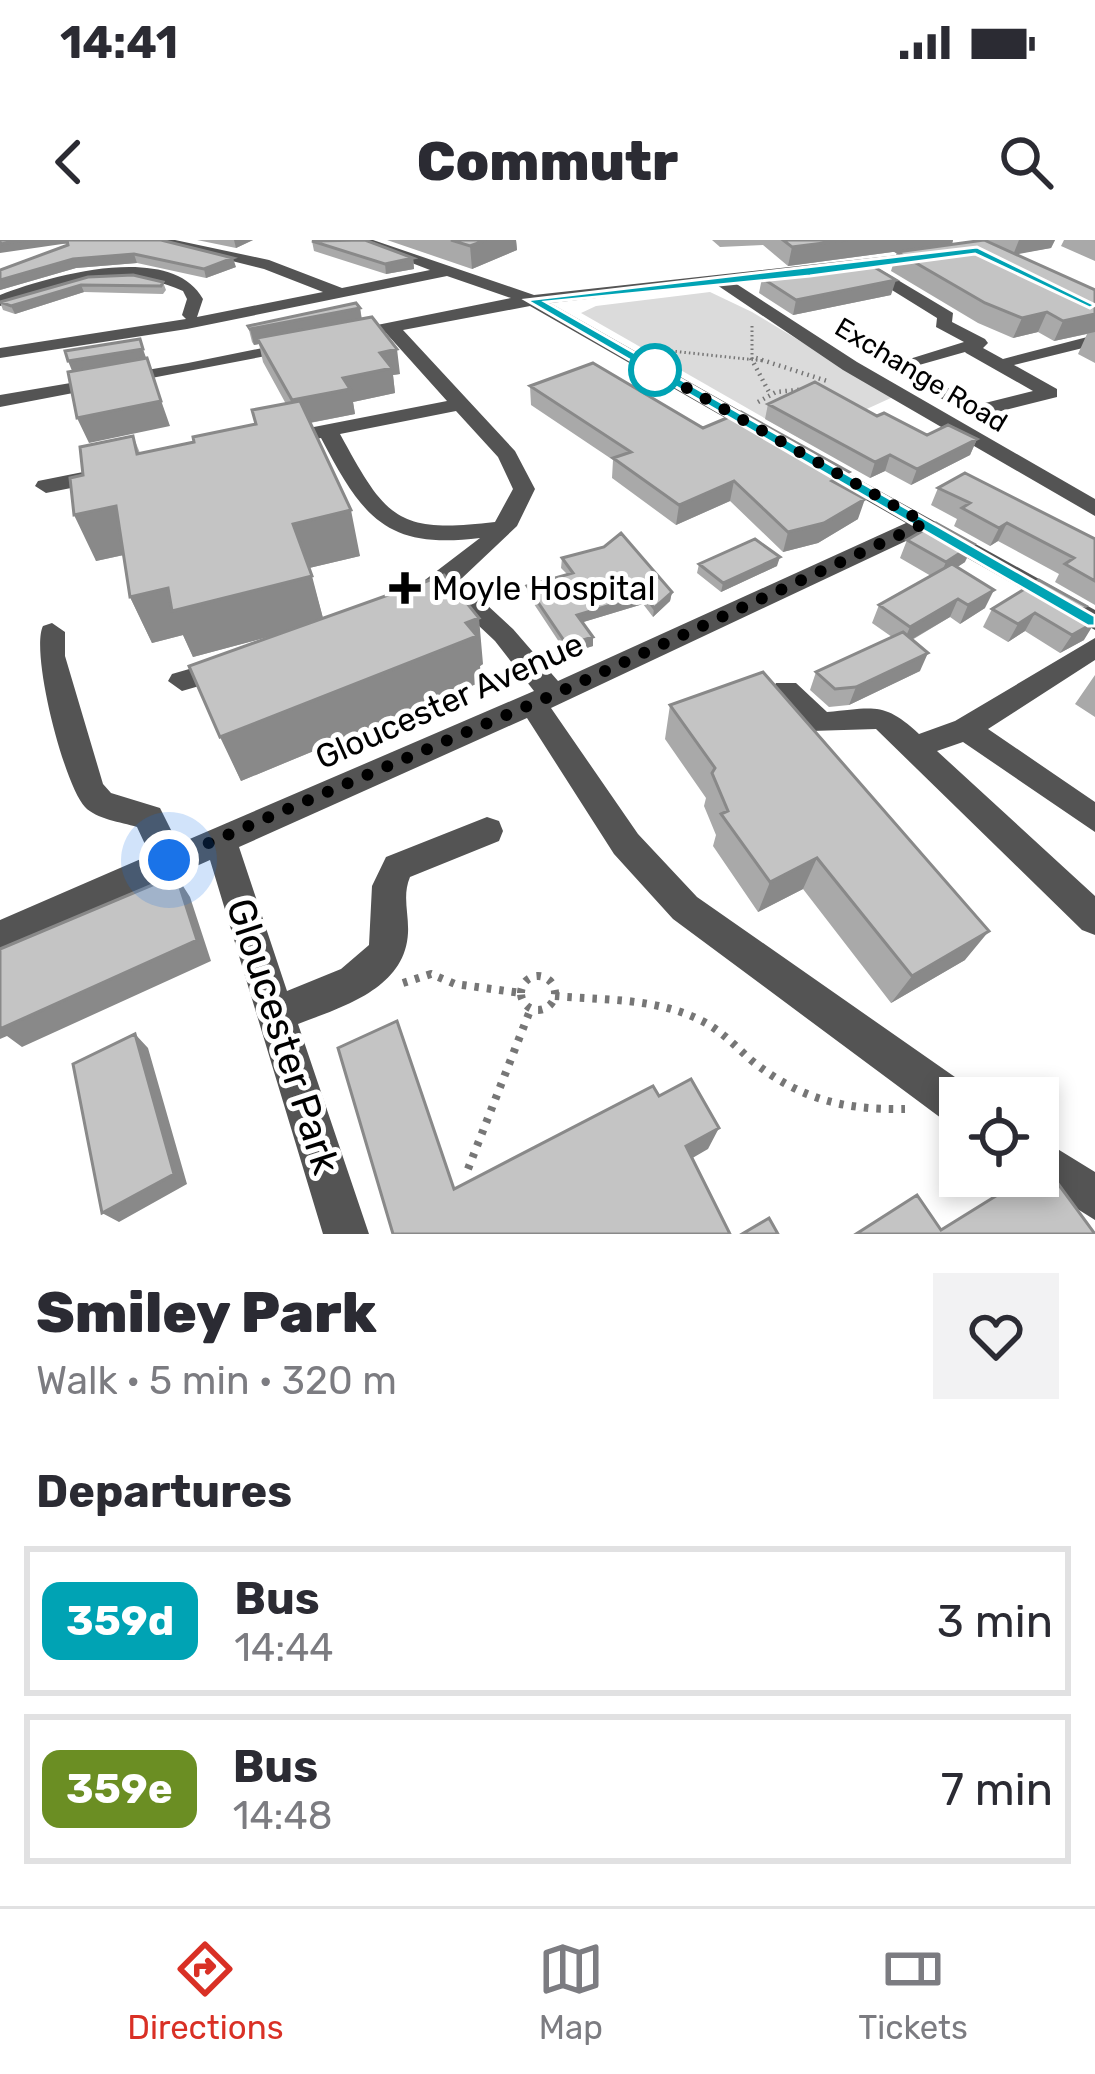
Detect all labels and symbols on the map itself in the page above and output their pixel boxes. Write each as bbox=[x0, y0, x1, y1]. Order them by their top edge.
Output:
street label: Exchange Road bbox=[829, 311, 1013, 439]
unlabelled marker bbox=[630, 345, 680, 395]
place label: Moyle Hospital bbox=[432, 569, 655, 608]
marker: Moyle Hospital bbox=[389, 572, 421, 604]
street label: Gloucester Avenue bbox=[309, 624, 589, 777]
your location bbox=[139, 830, 199, 890]
street label: Gloucester Park bbox=[217, 893, 349, 1180]

